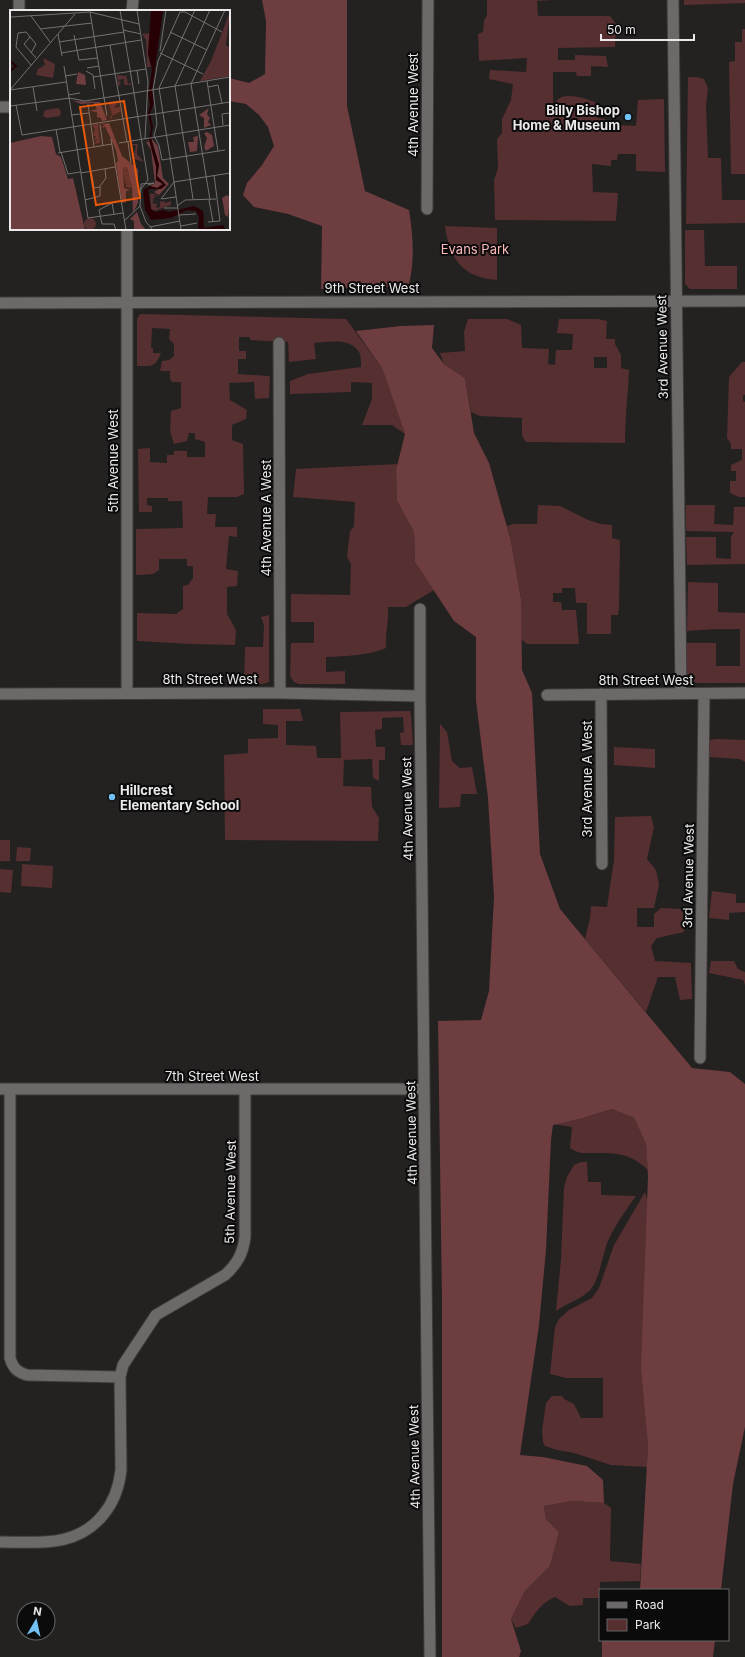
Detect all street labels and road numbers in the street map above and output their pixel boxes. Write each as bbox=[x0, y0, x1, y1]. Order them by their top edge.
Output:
street label: 4th Avenue West bbox=[405, 53, 421, 157]
street label: 9th Street West bbox=[324, 280, 420, 296]
street label: 3rd Avenue West bbox=[653, 295, 671, 399]
street label: 5th Avenue West bbox=[105, 409, 121, 513]
street label: 4th Avenue A West bbox=[258, 460, 274, 576]
street label: 8th Street West bbox=[163, 671, 257, 687]
street label: 8th Street West bbox=[599, 672, 693, 688]
street label: 3rd Avenue A West bbox=[579, 720, 595, 838]
street label: 4th Avenue West bbox=[398, 757, 416, 861]
street label: 3rd Avenue West bbox=[679, 824, 697, 928]
street label: 7th Street West bbox=[165, 1068, 259, 1084]
street label: 4th Avenue West bbox=[402, 1081, 420, 1185]
street label: 5th Avenue West bbox=[221, 1140, 239, 1244]
street label: 4th Avenue West bbox=[405, 1405, 423, 1509]

